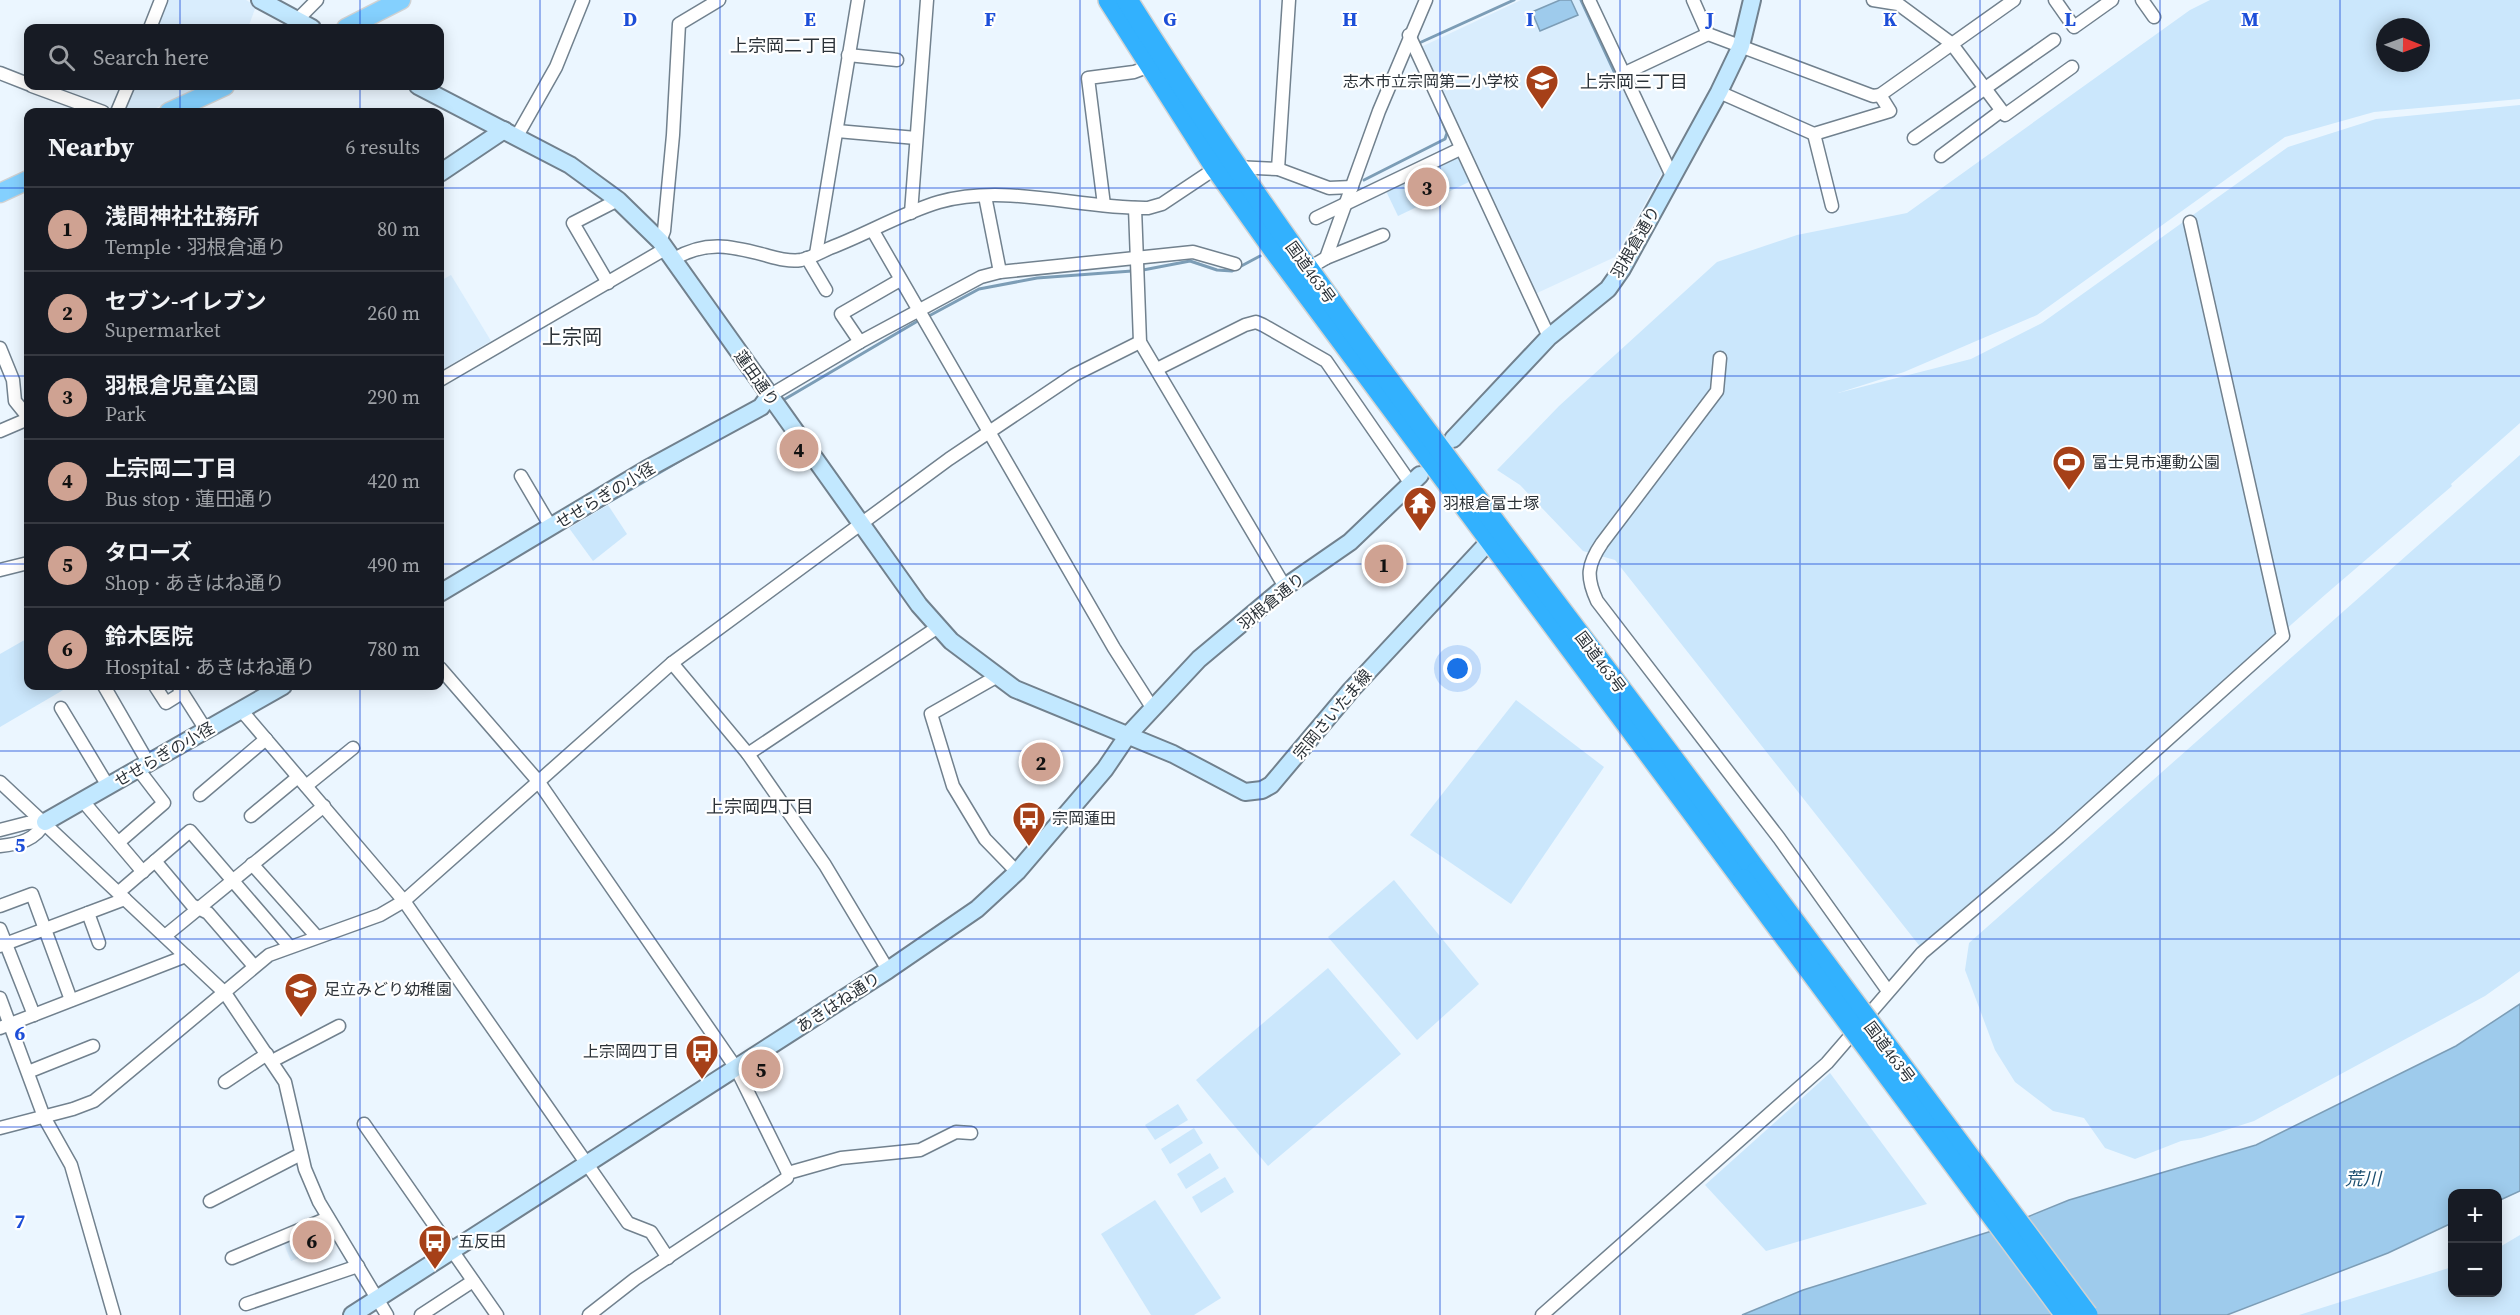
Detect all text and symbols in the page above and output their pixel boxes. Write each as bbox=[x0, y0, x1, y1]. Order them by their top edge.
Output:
text: D bbox=[623, 5, 637, 33]
text: E bbox=[804, 5, 816, 33]
text: F bbox=[984, 5, 996, 33]
text: G bbox=[1163, 5, 1177, 33]
text: H bbox=[1342, 5, 1358, 33]
text: I bbox=[1526, 5, 1534, 33]
text: J bbox=[1704, 5, 1714, 33]
text: K bbox=[1883, 5, 1897, 33]
text: L bbox=[2064, 5, 2076, 33]
text: M bbox=[2241, 5, 2259, 33]
north arrow bbox=[2376, 18, 2430, 72]
search box bbox=[24, 24, 444, 90]
district label: 上宗岡二丁目 bbox=[730, 33, 838, 58]
icon: search bbox=[45, 41, 78, 74]
text: Search here bbox=[93, 42, 209, 72]
school or university icon: 志木市立宗岡第二小学校 bbox=[1524, 63, 1560, 110]
district label: 上宗岡三丁目 bbox=[1580, 69, 1688, 94]
place label: 志木市立宗岡第二小学校 bbox=[1343, 70, 1519, 92]
text: Nearby bbox=[48, 129, 134, 165]
text: 6 results bbox=[345, 133, 420, 161]
pin: 3 bbox=[1408, 164, 1446, 210]
text: 浅間神社社務所 bbox=[105, 201, 259, 231]
street label: 羽根倉通り bbox=[1605, 202, 1665, 282]
text: 1 bbox=[62, 215, 73, 243]
text: 80 m bbox=[377, 215, 420, 243]
text: Temple · 羽根倉通り bbox=[105, 233, 287, 261]
street label: 国道463号 bbox=[1281, 236, 1341, 308]
text: セブン-イレブン bbox=[105, 286, 266, 316]
text: 2 bbox=[62, 299, 73, 327]
text: 260 m bbox=[367, 299, 420, 327]
text: Supermarket bbox=[105, 316, 220, 344]
district label: 上宗岡 bbox=[542, 323, 602, 351]
street label: 蓮田通り bbox=[730, 345, 784, 411]
text: 羽根倉児童公園 bbox=[105, 370, 259, 400]
text: 3 bbox=[62, 383, 73, 411]
text: 290 m bbox=[367, 383, 420, 411]
text: Park bbox=[105, 400, 146, 428]
pin: 4 bbox=[780, 426, 818, 472]
sports icon: 富士見市運動公園 bbox=[2051, 444, 2087, 491]
place label: 富士見市運動公園 bbox=[2092, 451, 2220, 473]
text: 上宗岡二丁目 bbox=[105, 453, 237, 483]
street label: せせらぎの小径 bbox=[551, 457, 659, 533]
text: 4 bbox=[62, 467, 73, 495]
text: 420 m bbox=[367, 467, 420, 495]
text: Bus stop · 蓮田通り bbox=[105, 485, 275, 513]
temple icon: 羽根倉富士塚 bbox=[1402, 485, 1438, 532]
place label: 羽根倉富士塚 bbox=[1443, 492, 1539, 514]
text: タローズ bbox=[105, 537, 192, 567]
pin: 1 bbox=[1364, 542, 1404, 586]
text: 5 bbox=[62, 551, 73, 579]
text: 490 m bbox=[367, 551, 420, 579]
street label: 羽根倉通り bbox=[1233, 567, 1309, 635]
text: Shop · あきはね通り bbox=[105, 569, 285, 597]
text: 鈴木医院 bbox=[105, 621, 193, 651]
street label: 国道463号 bbox=[1571, 627, 1631, 697]
text: 6 bbox=[62, 635, 73, 663]
text: 780 m bbox=[367, 635, 420, 663]
text: Hospital · あきはね通り bbox=[105, 653, 315, 681]
your location bbox=[1443, 654, 1472, 683]
street label: 宗岡さいたま線 bbox=[1288, 664, 1376, 764]
street label: せせらぎの小径 bbox=[110, 716, 218, 792]
pin: 2 bbox=[1022, 740, 1060, 784]
district label: 上宗岡四丁目 bbox=[706, 794, 814, 819]
bus stop icon: 宗岡蓮田 bbox=[1011, 800, 1047, 847]
place label: 宗岡蓮田 bbox=[1052, 807, 1116, 829]
text: 5 bbox=[15, 831, 26, 859]
street label: あきはね通り bbox=[792, 967, 884, 1037]
school or university icon: 足立みどり幼稚園 bbox=[283, 971, 319, 1018]
place label: 足立みどり幼稚園 bbox=[324, 978, 452, 1000]
street label: 国道463号 bbox=[1860, 1017, 1920, 1087]
text: 6 bbox=[15, 1019, 26, 1047]
bus stop icon: 上宗岡四丁目 bbox=[684, 1033, 720, 1080]
place label: 上宗岡四丁目 bbox=[583, 1040, 679, 1062]
pin: 5 bbox=[742, 1046, 780, 1092]
water label: 荒川 bbox=[2345, 1166, 2383, 1191]
map controls bbox=[2448, 1189, 2502, 1297]
button: + bbox=[2448, 1189, 2502, 1243]
text: 7 bbox=[15, 1207, 26, 1235]
pin: 6 bbox=[292, 1218, 332, 1262]
bus stop icon: 五反田 bbox=[417, 1223, 453, 1270]
place label: 五反田 bbox=[458, 1230, 506, 1252]
button: − bbox=[2448, 1243, 2502, 1297]

